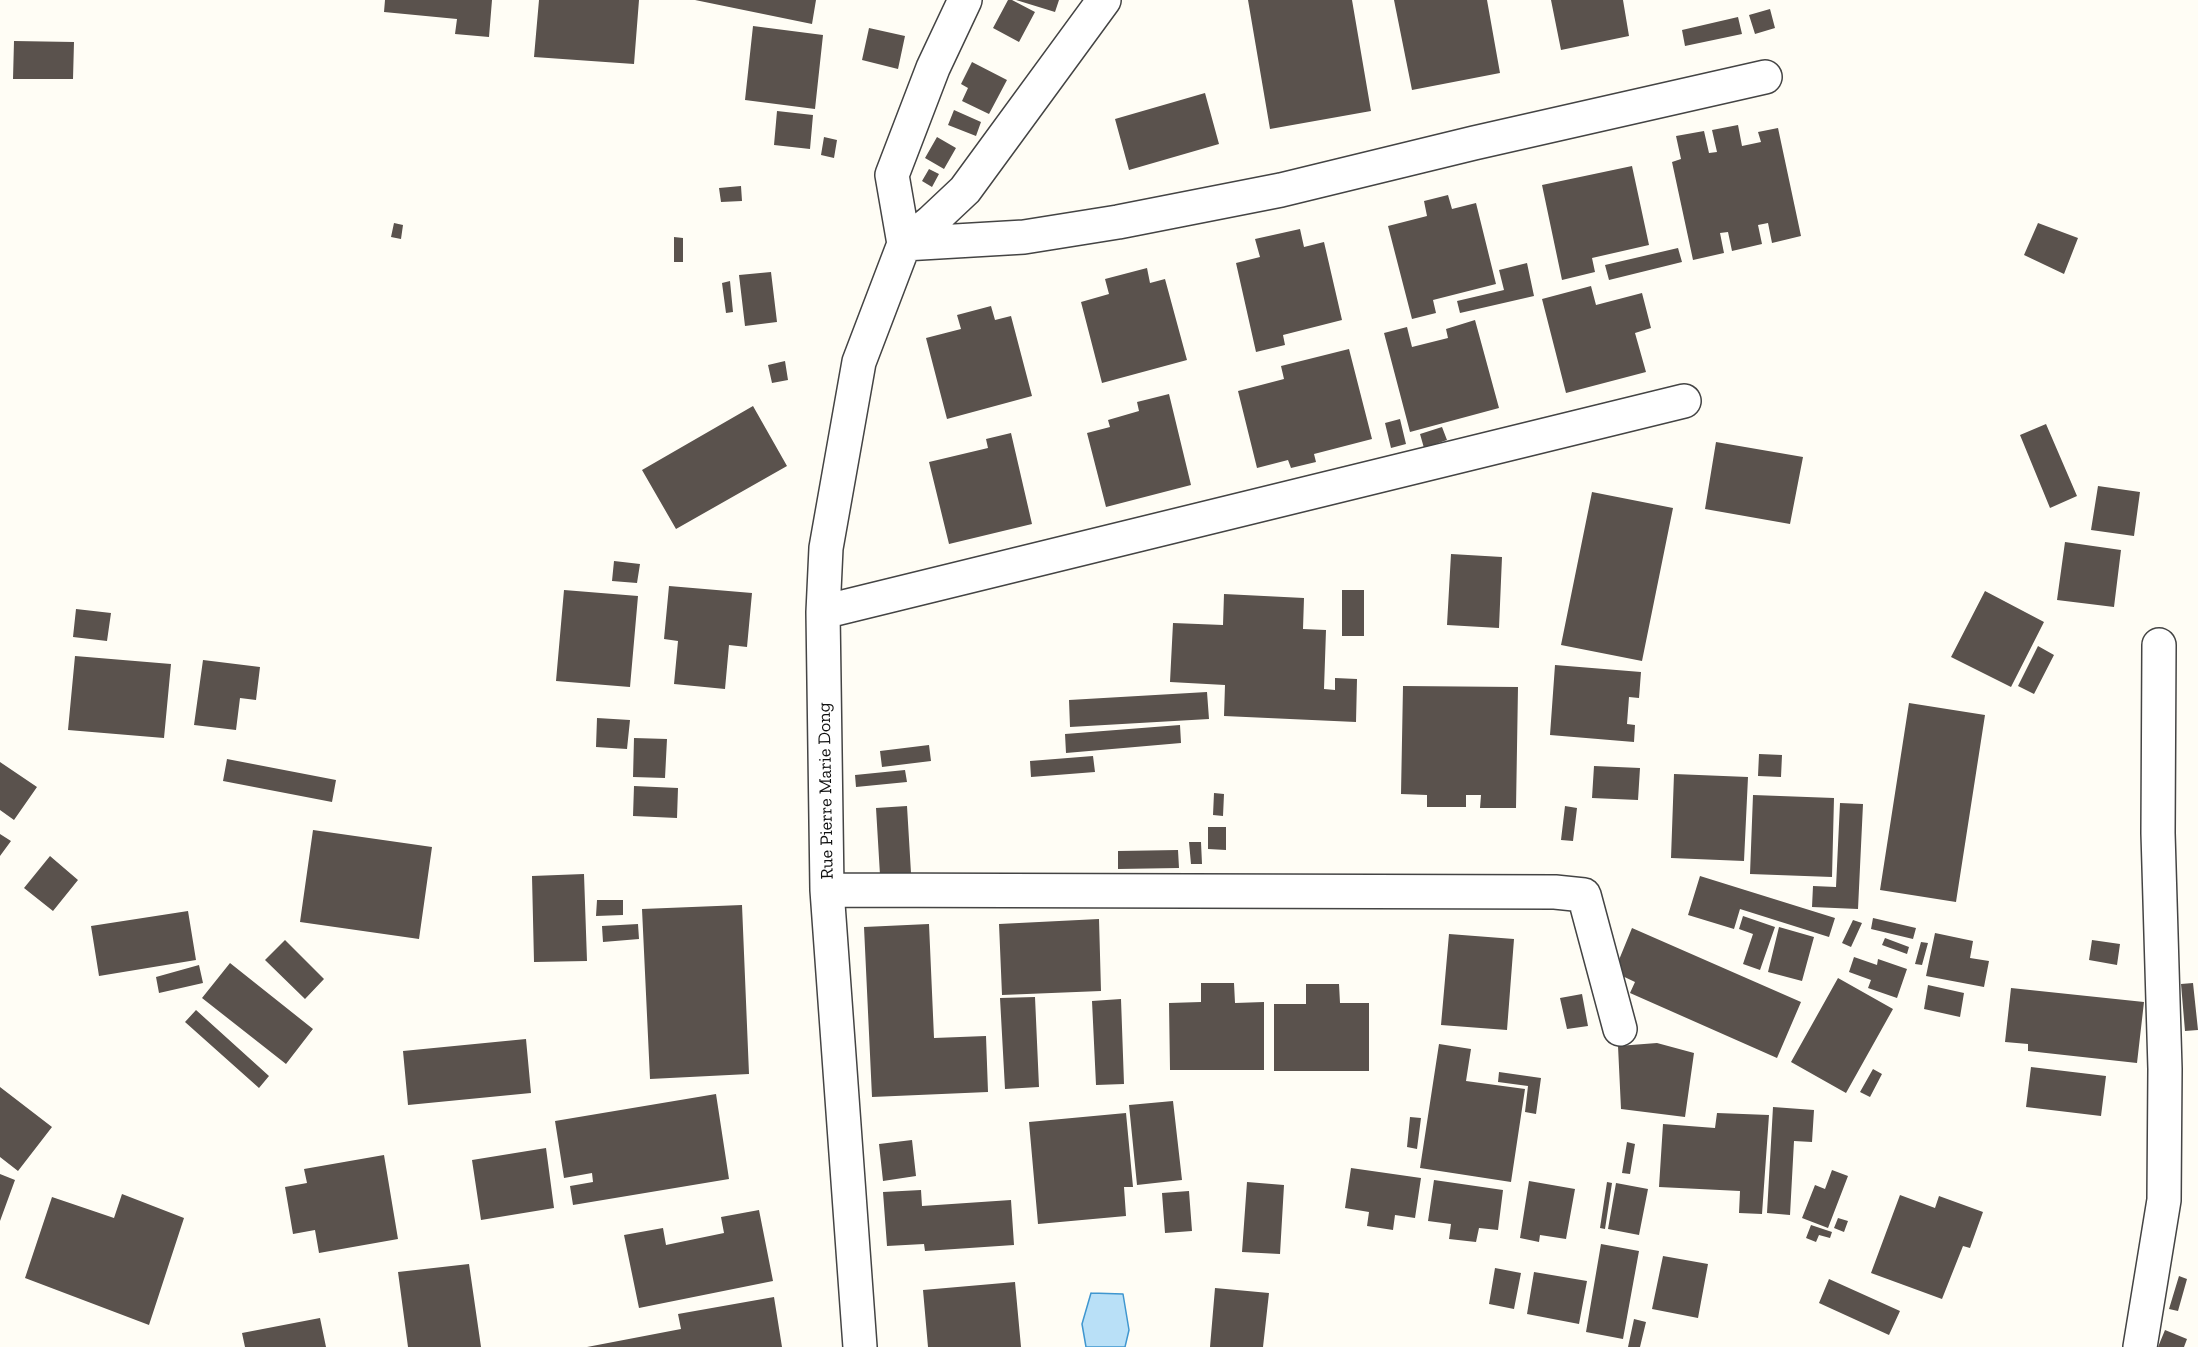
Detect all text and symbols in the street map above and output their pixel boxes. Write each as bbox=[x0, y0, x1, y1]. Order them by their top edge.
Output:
street label: Rue Pierre Marie Dong bbox=[814, 702, 838, 880]

